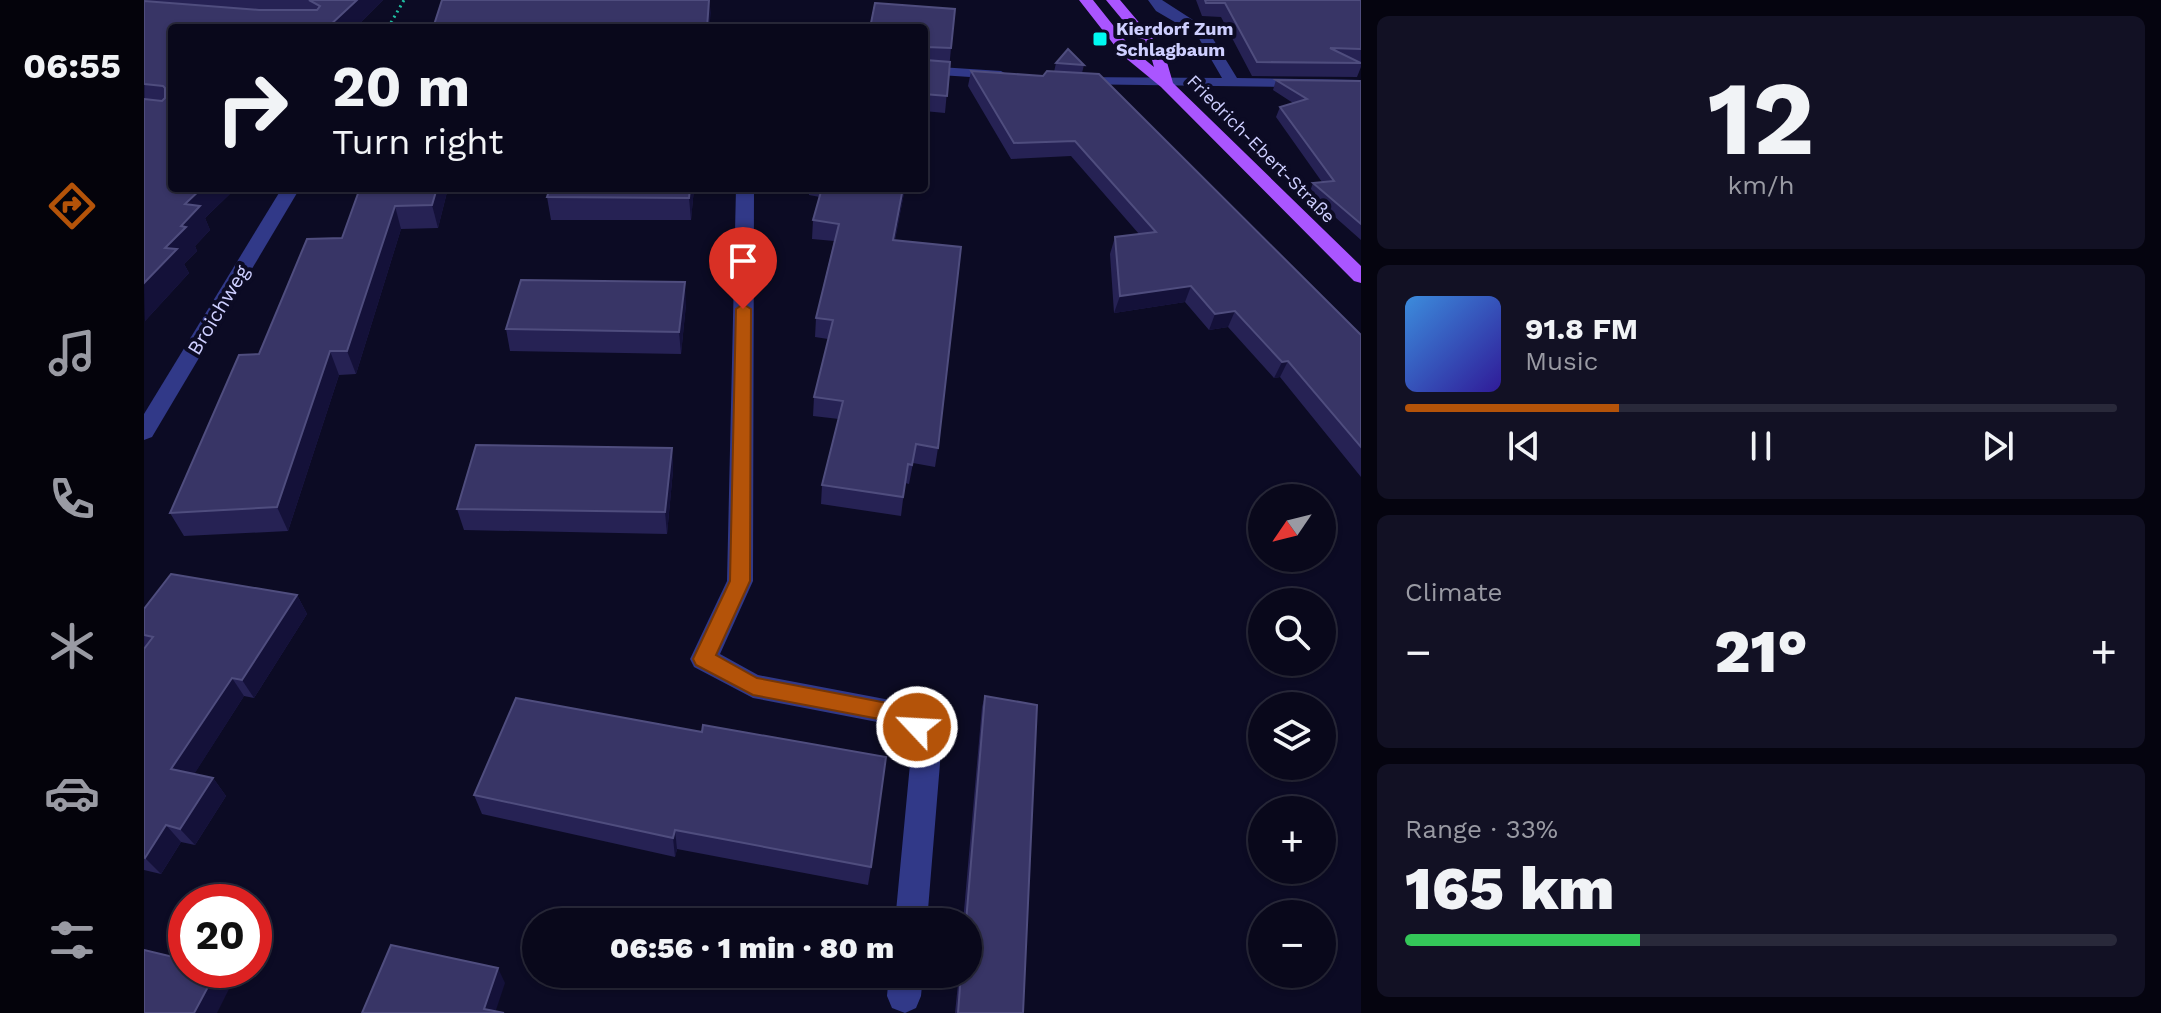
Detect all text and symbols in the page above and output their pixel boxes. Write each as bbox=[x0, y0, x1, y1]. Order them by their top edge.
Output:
place label: Kierdorf Zum Schlagbaum bbox=[1116, 18, 1233, 60]
marker: Kierdorf Zum Schlagbaum bbox=[1091, 30, 1109, 48]
text: 06:55 bbox=[23, 45, 121, 87]
text: 20 m bbox=[332, 54, 470, 120]
icon: right bbox=[200, 56, 304, 160]
text: 12 bbox=[1708, 57, 1814, 179]
street label: Friedrich-Ebert-Straße bbox=[1183, 70, 1340, 227]
text: Turn right bbox=[332, 121, 503, 163]
text: km/h bbox=[1728, 170, 1794, 200]
icon: directions bbox=[44, 178, 100, 234]
pin bbox=[709, 227, 777, 309]
icon: arrive bbox=[721, 239, 765, 283]
street label: Broichweg bbox=[182, 261, 254, 359]
text: 91.8 FM bbox=[1525, 311, 1638, 346]
icon: music bbox=[44, 325, 100, 381]
text: Music bbox=[1525, 346, 1598, 376]
icon: previous bbox=[1502, 424, 1546, 468]
icon: pause bbox=[1739, 424, 1783, 468]
icon: next bbox=[1976, 424, 2020, 468]
icon: phone bbox=[44, 471, 100, 527]
north arrow bbox=[1248, 484, 1336, 572]
map controls bbox=[1248, 484, 1336, 988]
text: Climate bbox=[1405, 577, 1503, 607]
button: search bbox=[1248, 588, 1336, 676]
text: 21° bbox=[1714, 616, 1808, 687]
icon: climate bbox=[44, 618, 100, 674]
text: − bbox=[1405, 626, 1432, 678]
text: + bbox=[2090, 626, 2117, 678]
position arrow bbox=[875, 685, 959, 769]
button: layers bbox=[1248, 692, 1336, 780]
icon: car bbox=[44, 765, 100, 821]
button: + bbox=[1248, 796, 1336, 884]
text: Range · 33% bbox=[1405, 814, 1558, 844]
text: 165 km bbox=[1405, 853, 1615, 924]
speed limit sign: 20 bbox=[168, 884, 272, 988]
button: − bbox=[1248, 900, 1336, 988]
icon: filters bbox=[44, 912, 100, 968]
text: 06:56 · 1 min · 80 m bbox=[610, 930, 894, 965]

